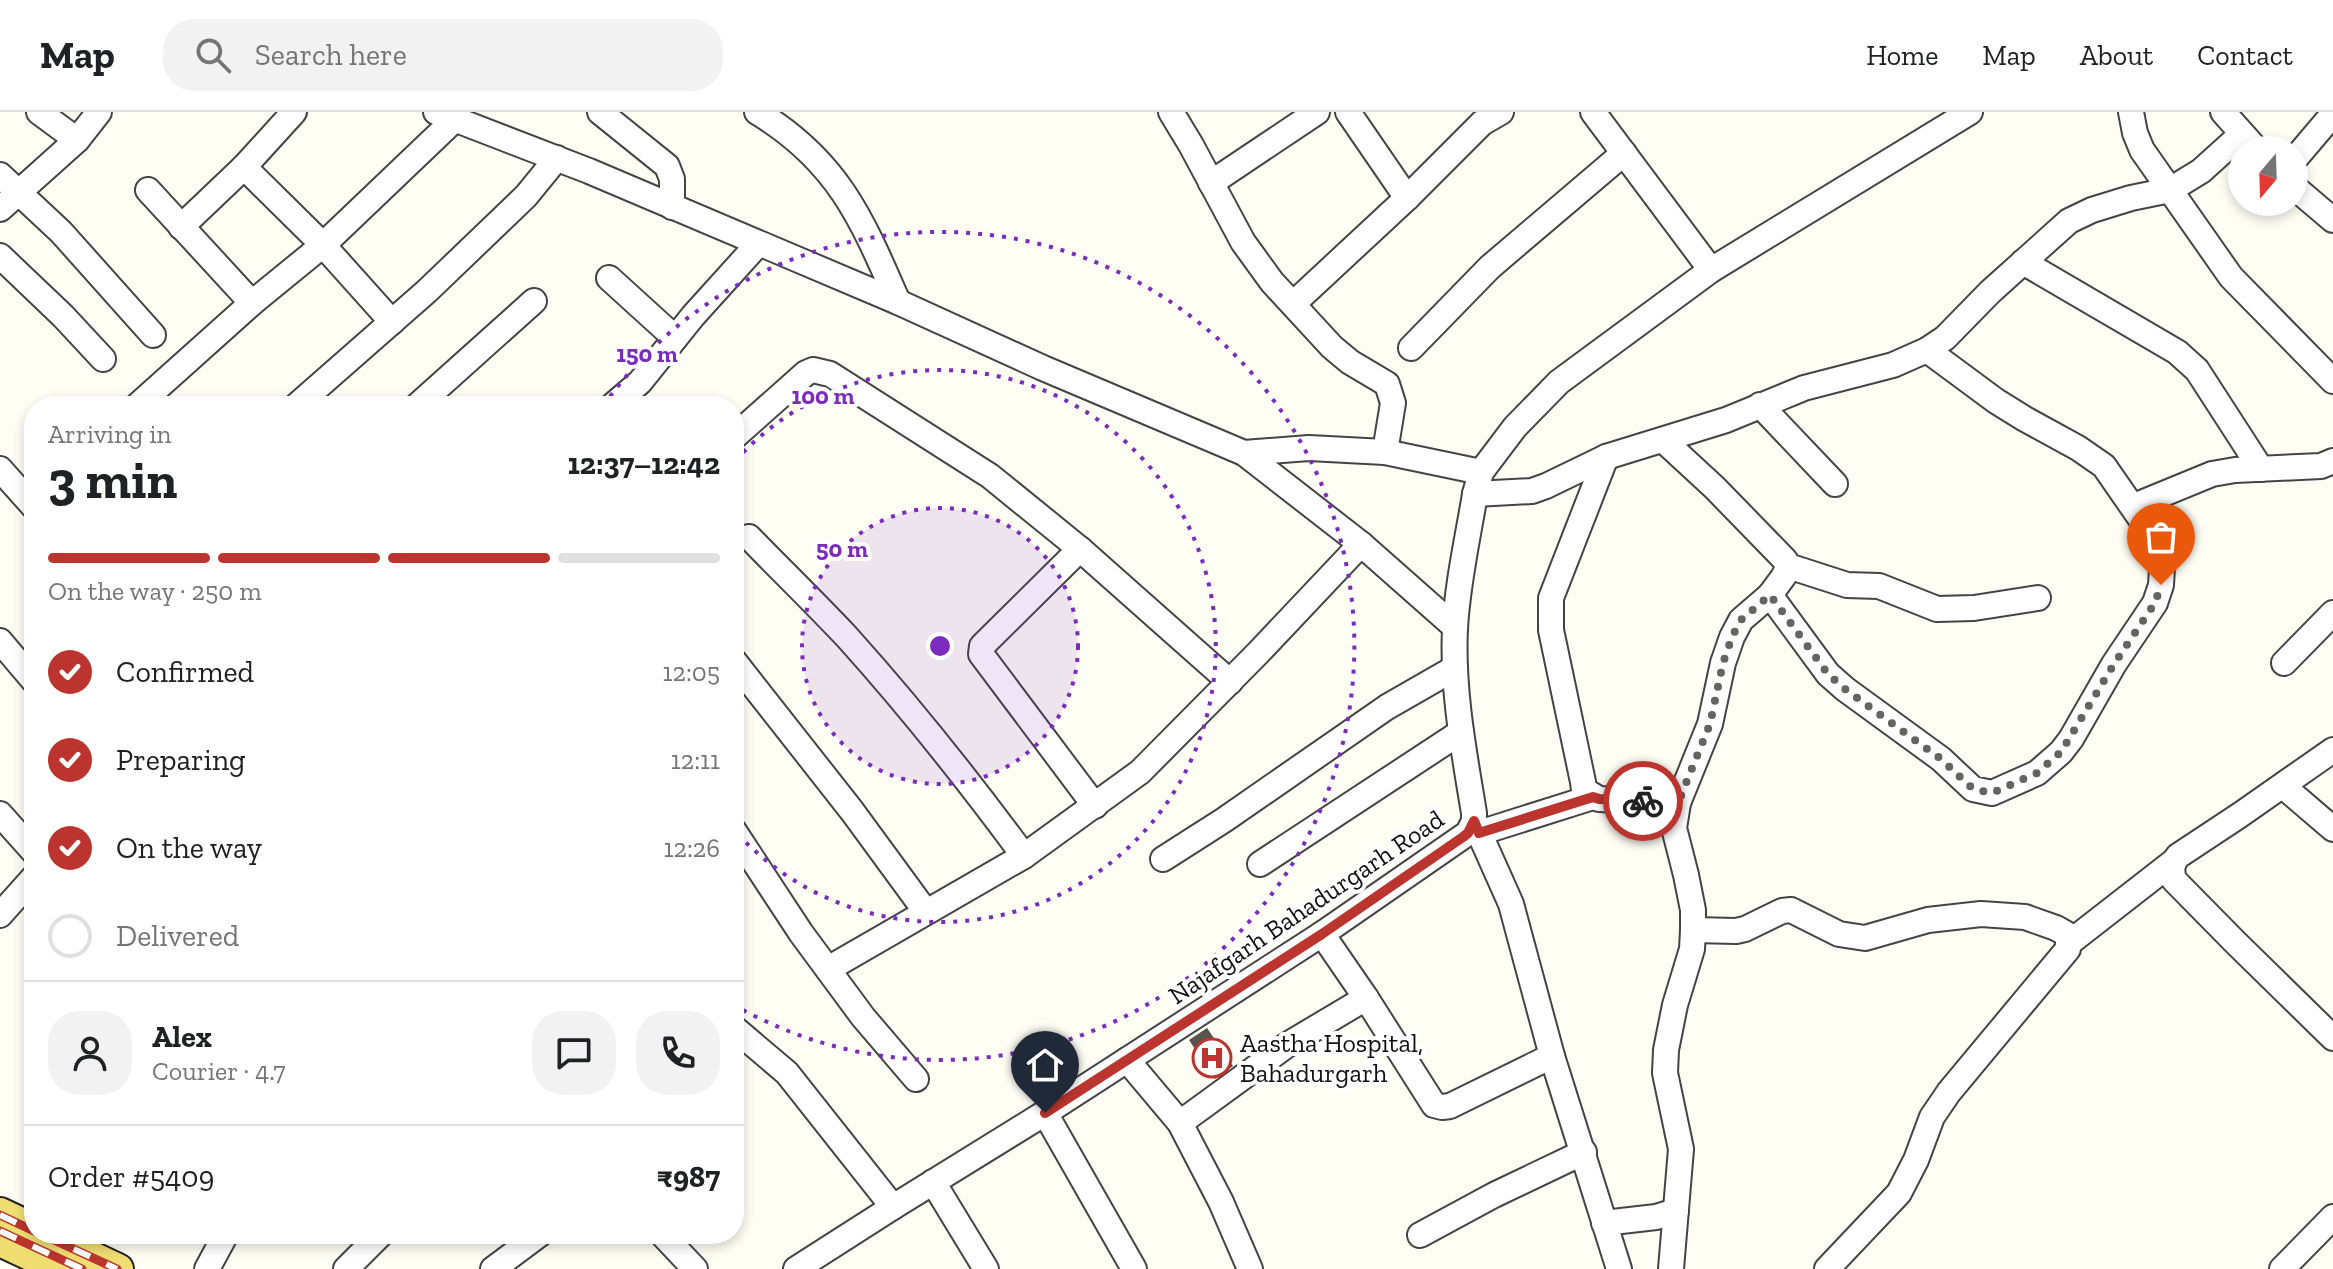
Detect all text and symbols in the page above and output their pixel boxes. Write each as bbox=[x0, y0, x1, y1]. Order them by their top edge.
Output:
search box bbox=[163, 19, 723, 91]
text: Map bbox=[40, 32, 115, 78]
icon: search bbox=[191, 33, 235, 77]
text: Search here bbox=[255, 37, 407, 73]
text: Home bbox=[1866, 39, 1938, 72]
text: Map bbox=[1982, 39, 2036, 72]
text: About bbox=[2080, 39, 2153, 72]
text: Contact bbox=[2197, 39, 2293, 72]
north arrow bbox=[2228, 136, 2308, 216]
map controls bbox=[2228, 136, 2308, 216]
text: 150 m bbox=[616, 339, 678, 368]
text: 100 m bbox=[792, 381, 854, 410]
text: Arriving in bbox=[48, 418, 171, 450]
text: 12:37–12:42 bbox=[568, 446, 720, 482]
text: 3 min bbox=[48, 449, 177, 511]
pin bbox=[2127, 503, 2195, 585]
icon: bag bbox=[2139, 515, 2183, 559]
text: 50 m bbox=[816, 534, 868, 563]
text: On the way · 250 m bbox=[48, 575, 262, 607]
centre of rings bbox=[926, 632, 954, 660]
icon: check bbox=[48, 650, 92, 694]
text: Confirmed bbox=[116, 654, 254, 690]
text: 12:05 bbox=[662, 656, 720, 688]
icon: check bbox=[48, 738, 92, 782]
text: Preparing bbox=[116, 742, 246, 778]
text: 12:11 bbox=[671, 744, 720, 776]
courier bbox=[1603, 761, 1683, 841]
icon: bike bbox=[1621, 779, 1665, 823]
street label: Najafgarh Bahadurgarh Road bbox=[1162, 803, 1450, 1011]
icon: check bbox=[48, 826, 92, 870]
text: On the way bbox=[116, 830, 262, 866]
text: 12:26 bbox=[664, 832, 720, 864]
text: Delivered bbox=[116, 918, 239, 954]
button: person bbox=[48, 1011, 132, 1095]
button: chat bbox=[532, 1011, 616, 1095]
button: phone bbox=[636, 1011, 720, 1095]
text: Alex bbox=[152, 1019, 212, 1055]
place label: Aastha Hospital, Bahadurgarh bbox=[1240, 1027, 1423, 1089]
pin bbox=[1011, 1031, 1079, 1113]
hospital icon: Aastha Hospital, Bahadurgarh bbox=[1191, 1037, 1233, 1079]
icon: home bbox=[1023, 1043, 1067, 1087]
text: Courier · 4.7 bbox=[152, 1055, 286, 1087]
text: Order #5409 bbox=[48, 1159, 214, 1195]
text: ₹987 bbox=[657, 1159, 720, 1195]

